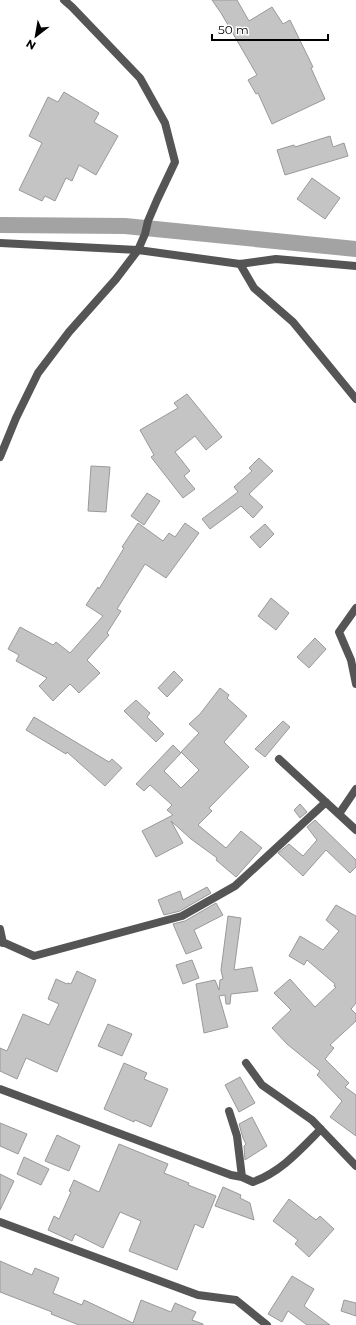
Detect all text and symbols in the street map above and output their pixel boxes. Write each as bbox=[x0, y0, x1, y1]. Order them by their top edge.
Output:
north arrow bbox=[16, 16, 56, 56]
scale bar bbox=[212, 16, 328, 42]
text: 50 m bbox=[218, 22, 249, 37]
text: N bbox=[23, 36, 38, 53]

